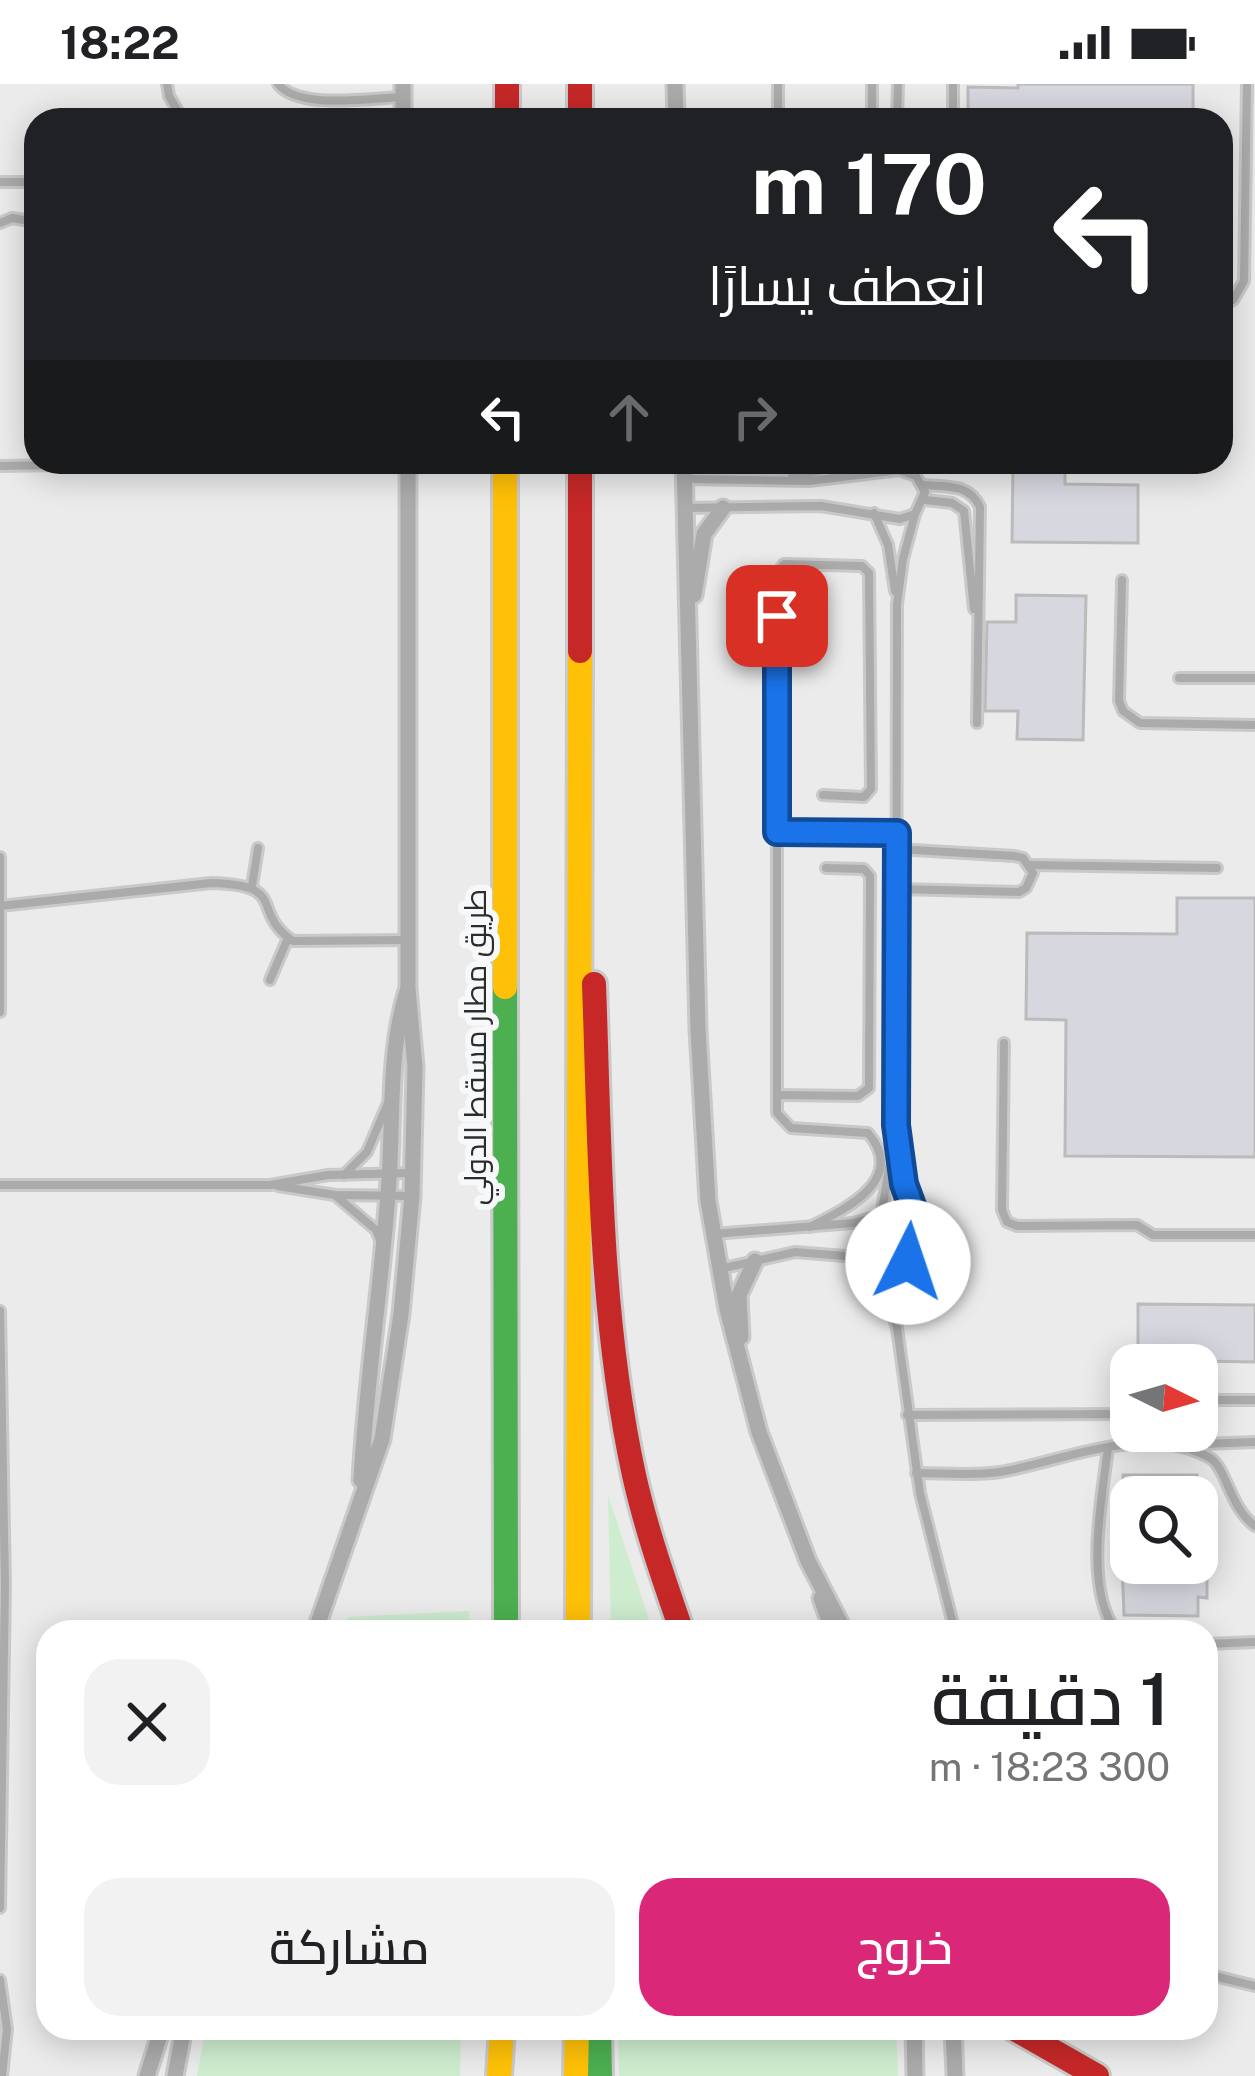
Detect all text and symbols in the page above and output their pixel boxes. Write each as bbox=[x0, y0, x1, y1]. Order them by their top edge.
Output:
text: 18:22 bbox=[60, 16, 180, 69]
text: 170 m bbox=[751, 134, 987, 233]
icon: left bbox=[1029, 156, 1185, 312]
text: انعطف يسارًا bbox=[708, 254, 987, 317]
icon: left bbox=[470, 384, 536, 450]
icon: ahead bbox=[596, 384, 662, 450]
icon: right bbox=[722, 384, 788, 450]
pin bbox=[726, 565, 828, 667]
icon: arrive bbox=[744, 583, 810, 649]
street label: طريق مطار مسقط الدولي bbox=[457, 889, 499, 1205]
position arrow bbox=[845, 1199, 971, 1325]
north arrow bbox=[1110, 1344, 1218, 1452]
map controls bbox=[1110, 1344, 1218, 1584]
button: search bbox=[1110, 1476, 1218, 1584]
text: 1 دقيقة bbox=[931, 1657, 1170, 1741]
button: close bbox=[84, 1659, 210, 1785]
text: 300 m · 18:23 bbox=[929, 1744, 1170, 1790]
button: مشاركة bbox=[84, 1878, 615, 2016]
button: خروج bbox=[639, 1878, 1170, 2016]

